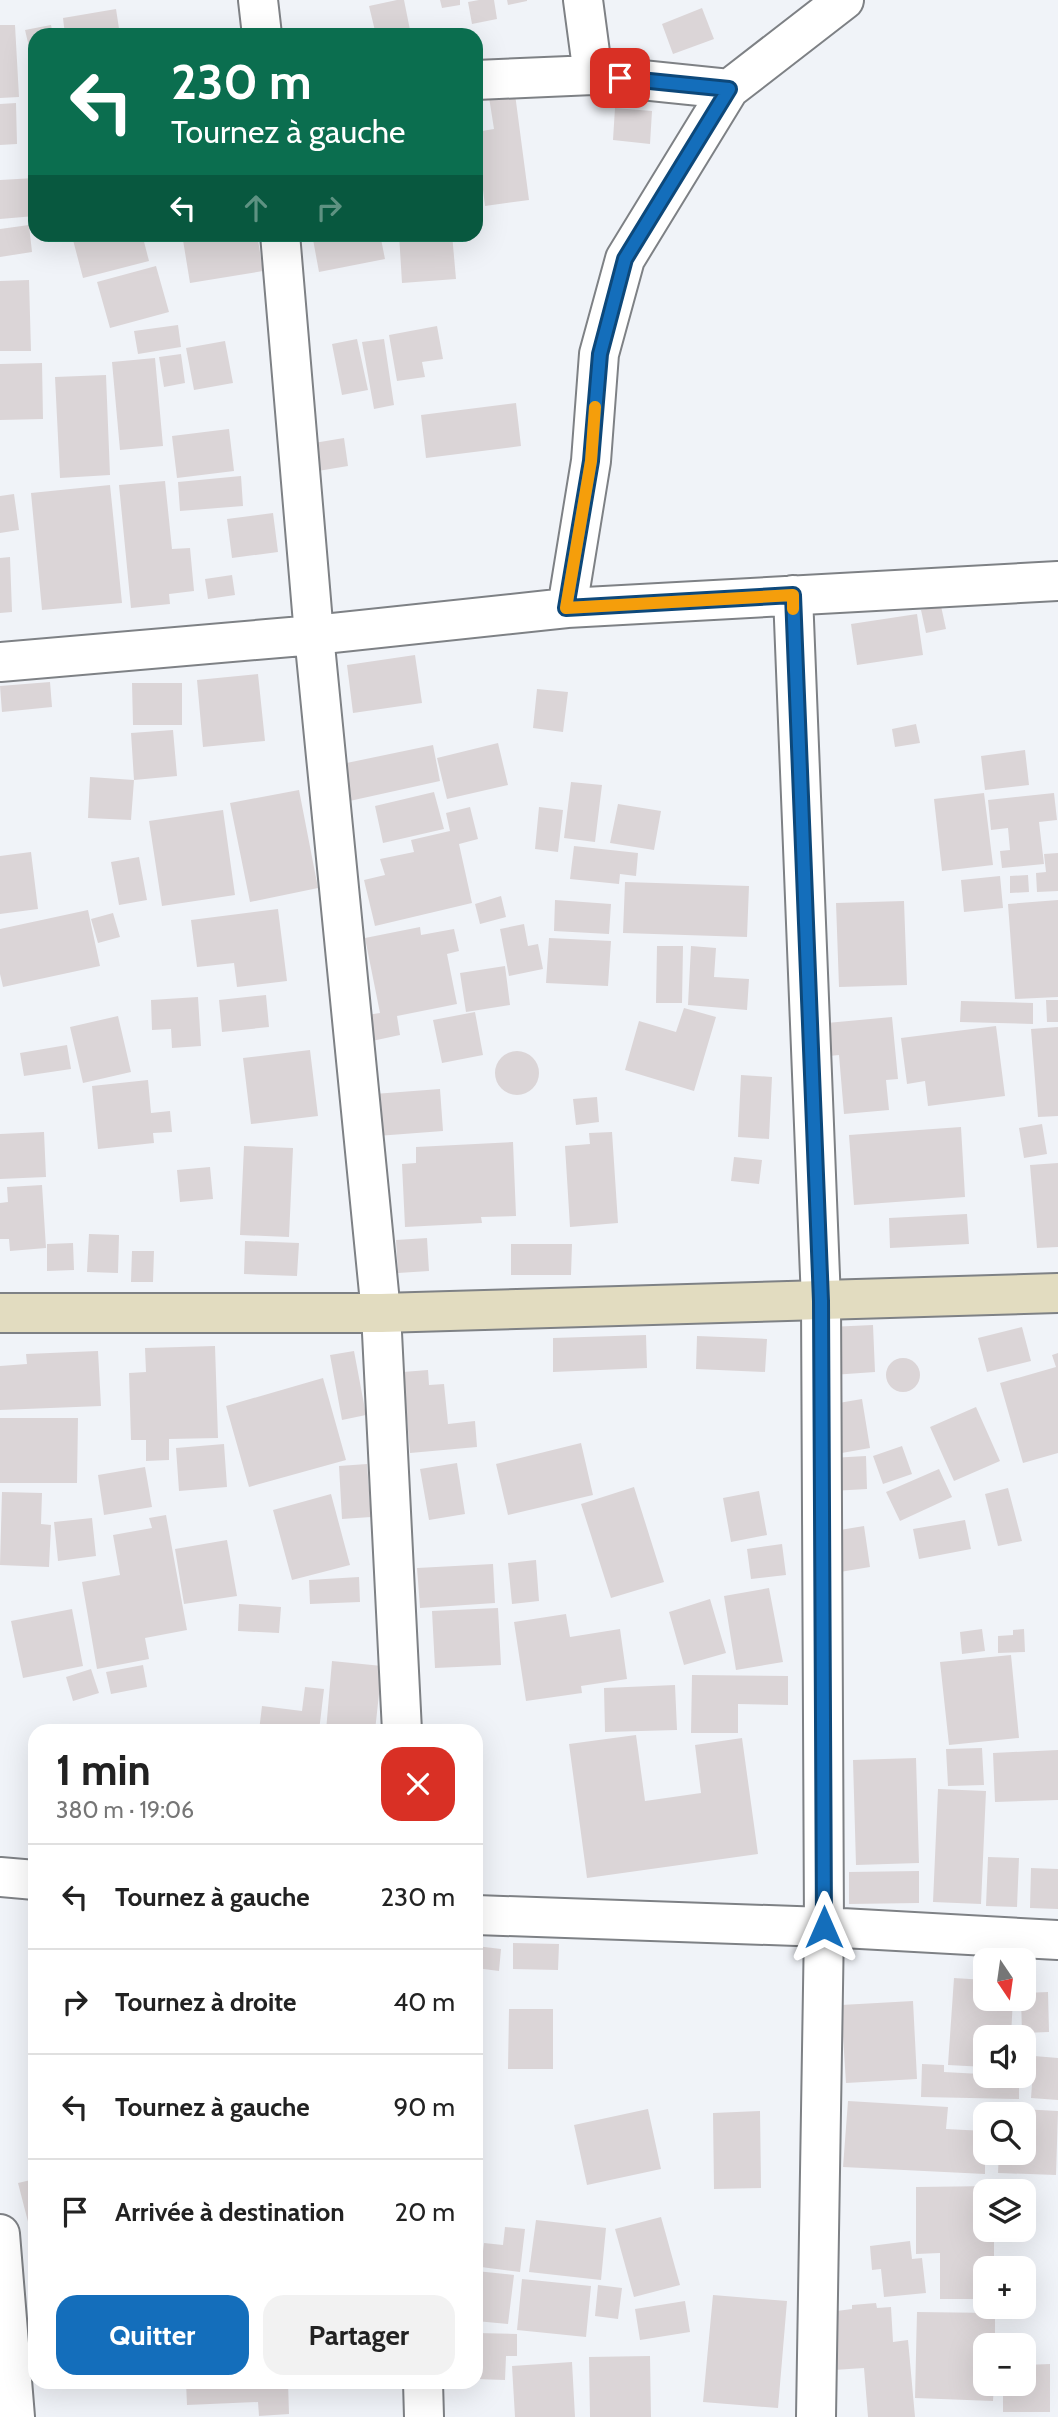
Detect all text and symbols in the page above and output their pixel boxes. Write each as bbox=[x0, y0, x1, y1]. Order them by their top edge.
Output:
pin bbox=[590, 48, 650, 108]
text: 230 m bbox=[171, 52, 312, 111]
icon: left bbox=[56, 56, 147, 147]
icon: arrive bbox=[601, 59, 639, 97]
text: Tournez à gauche bbox=[171, 112, 405, 151]
icon: left bbox=[164, 189, 202, 227]
icon: ahead bbox=[237, 189, 275, 227]
icon: right bbox=[310, 189, 348, 227]
text: 1 min bbox=[56, 1744, 151, 1796]
button: close bbox=[381, 1747, 455, 1821]
text: 380 m · 19:06 bbox=[56, 1796, 194, 1824]
icon: left bbox=[56, 1878, 94, 1916]
text: Tournez à gauche bbox=[115, 1881, 310, 1913]
text: 230 m bbox=[381, 1881, 455, 1913]
position arrow bbox=[787, 1890, 861, 1964]
north arrow bbox=[973, 1948, 1036, 2011]
map controls bbox=[973, 1948, 1036, 2396]
icon: right bbox=[56, 1983, 94, 2021]
text: Tournez à droite bbox=[115, 1986, 297, 2018]
text: 40 m bbox=[393, 1986, 455, 2018]
button: sound bbox=[973, 2025, 1036, 2088]
icon: left bbox=[56, 2088, 94, 2126]
text: Tournez à gauche bbox=[115, 2091, 310, 2123]
text: 90 m bbox=[393, 2091, 455, 2123]
button: search bbox=[973, 2102, 1036, 2165]
button: layers bbox=[973, 2179, 1036, 2242]
icon: arrive bbox=[56, 2193, 94, 2231]
text: Arrivée à destination bbox=[115, 2196, 345, 2228]
text: 20 m bbox=[395, 2196, 455, 2228]
button: + bbox=[973, 2256, 1036, 2319]
button: Quitter bbox=[56, 2295, 249, 2375]
button: Partager bbox=[263, 2295, 455, 2375]
button: − bbox=[973, 2333, 1036, 2396]

